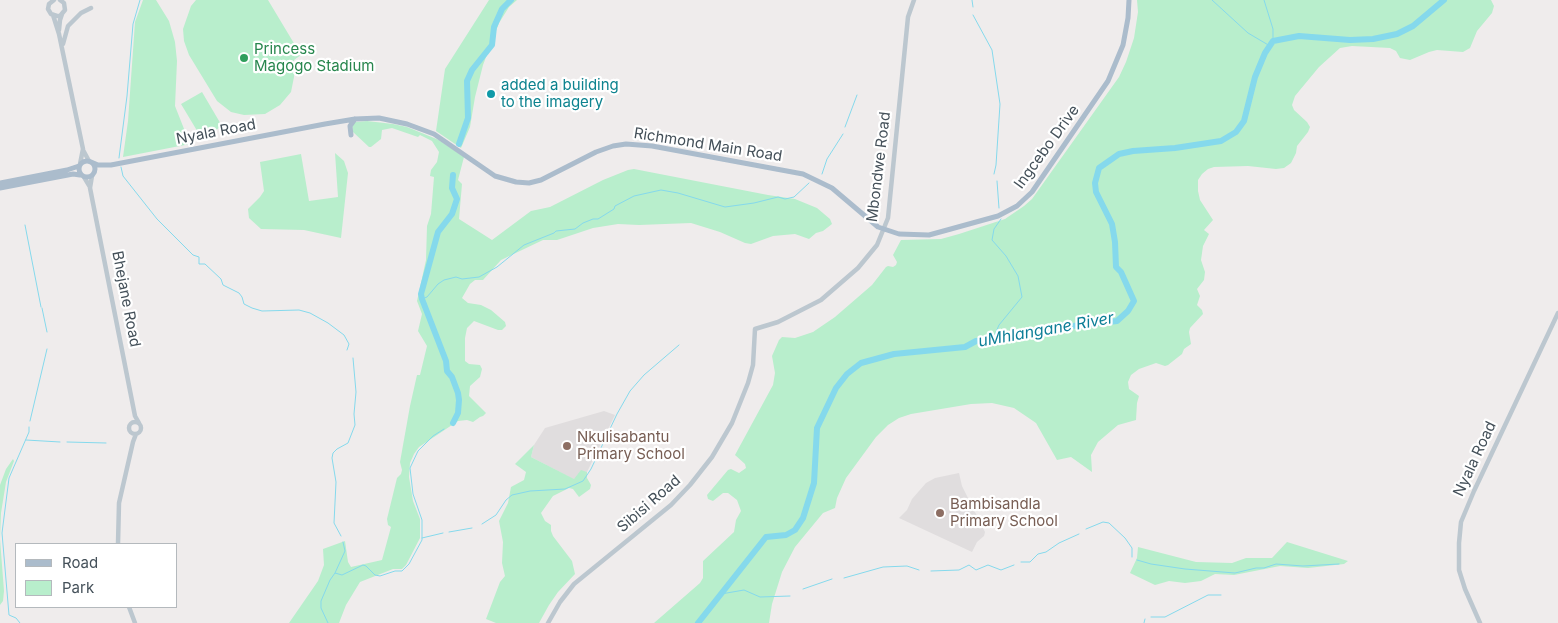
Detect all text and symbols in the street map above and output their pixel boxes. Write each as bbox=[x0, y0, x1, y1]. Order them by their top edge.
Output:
place label: Princess Magogo Stadium bbox=[254, 40, 374, 75]
marker: Princess Magogo Stadium bbox=[238, 52, 250, 64]
place label: added a building to the imagery bbox=[501, 76, 619, 111]
marker: added a building to the imagery bbox=[485, 88, 497, 100]
street label: Ingcebo Drive bbox=[1011, 102, 1083, 192]
street label: Mbondwe Road bbox=[863, 111, 895, 223]
street label: Nyala Road bbox=[175, 115, 257, 149]
street label: Richmond Main Road bbox=[633, 124, 783, 166]
street label: Bhejane Road bbox=[108, 249, 144, 349]
water label: uMhlangane River bbox=[977, 309, 1115, 351]
street label: Nyala Road bbox=[1450, 419, 1500, 499]
place label: Nkulisabantu Primary School bbox=[577, 428, 685, 463]
marker: Nkulisabantu Primary School bbox=[561, 440, 573, 452]
street label: Sibisi Road bbox=[614, 472, 684, 536]
place label: Bambisandla Primary School bbox=[950, 495, 1058, 530]
marker: Bambisandla Primary School bbox=[934, 507, 946, 519]
legend bbox=[15, 543, 178, 608]
text: Road bbox=[62, 553, 98, 572]
text: Park bbox=[62, 578, 94, 597]

